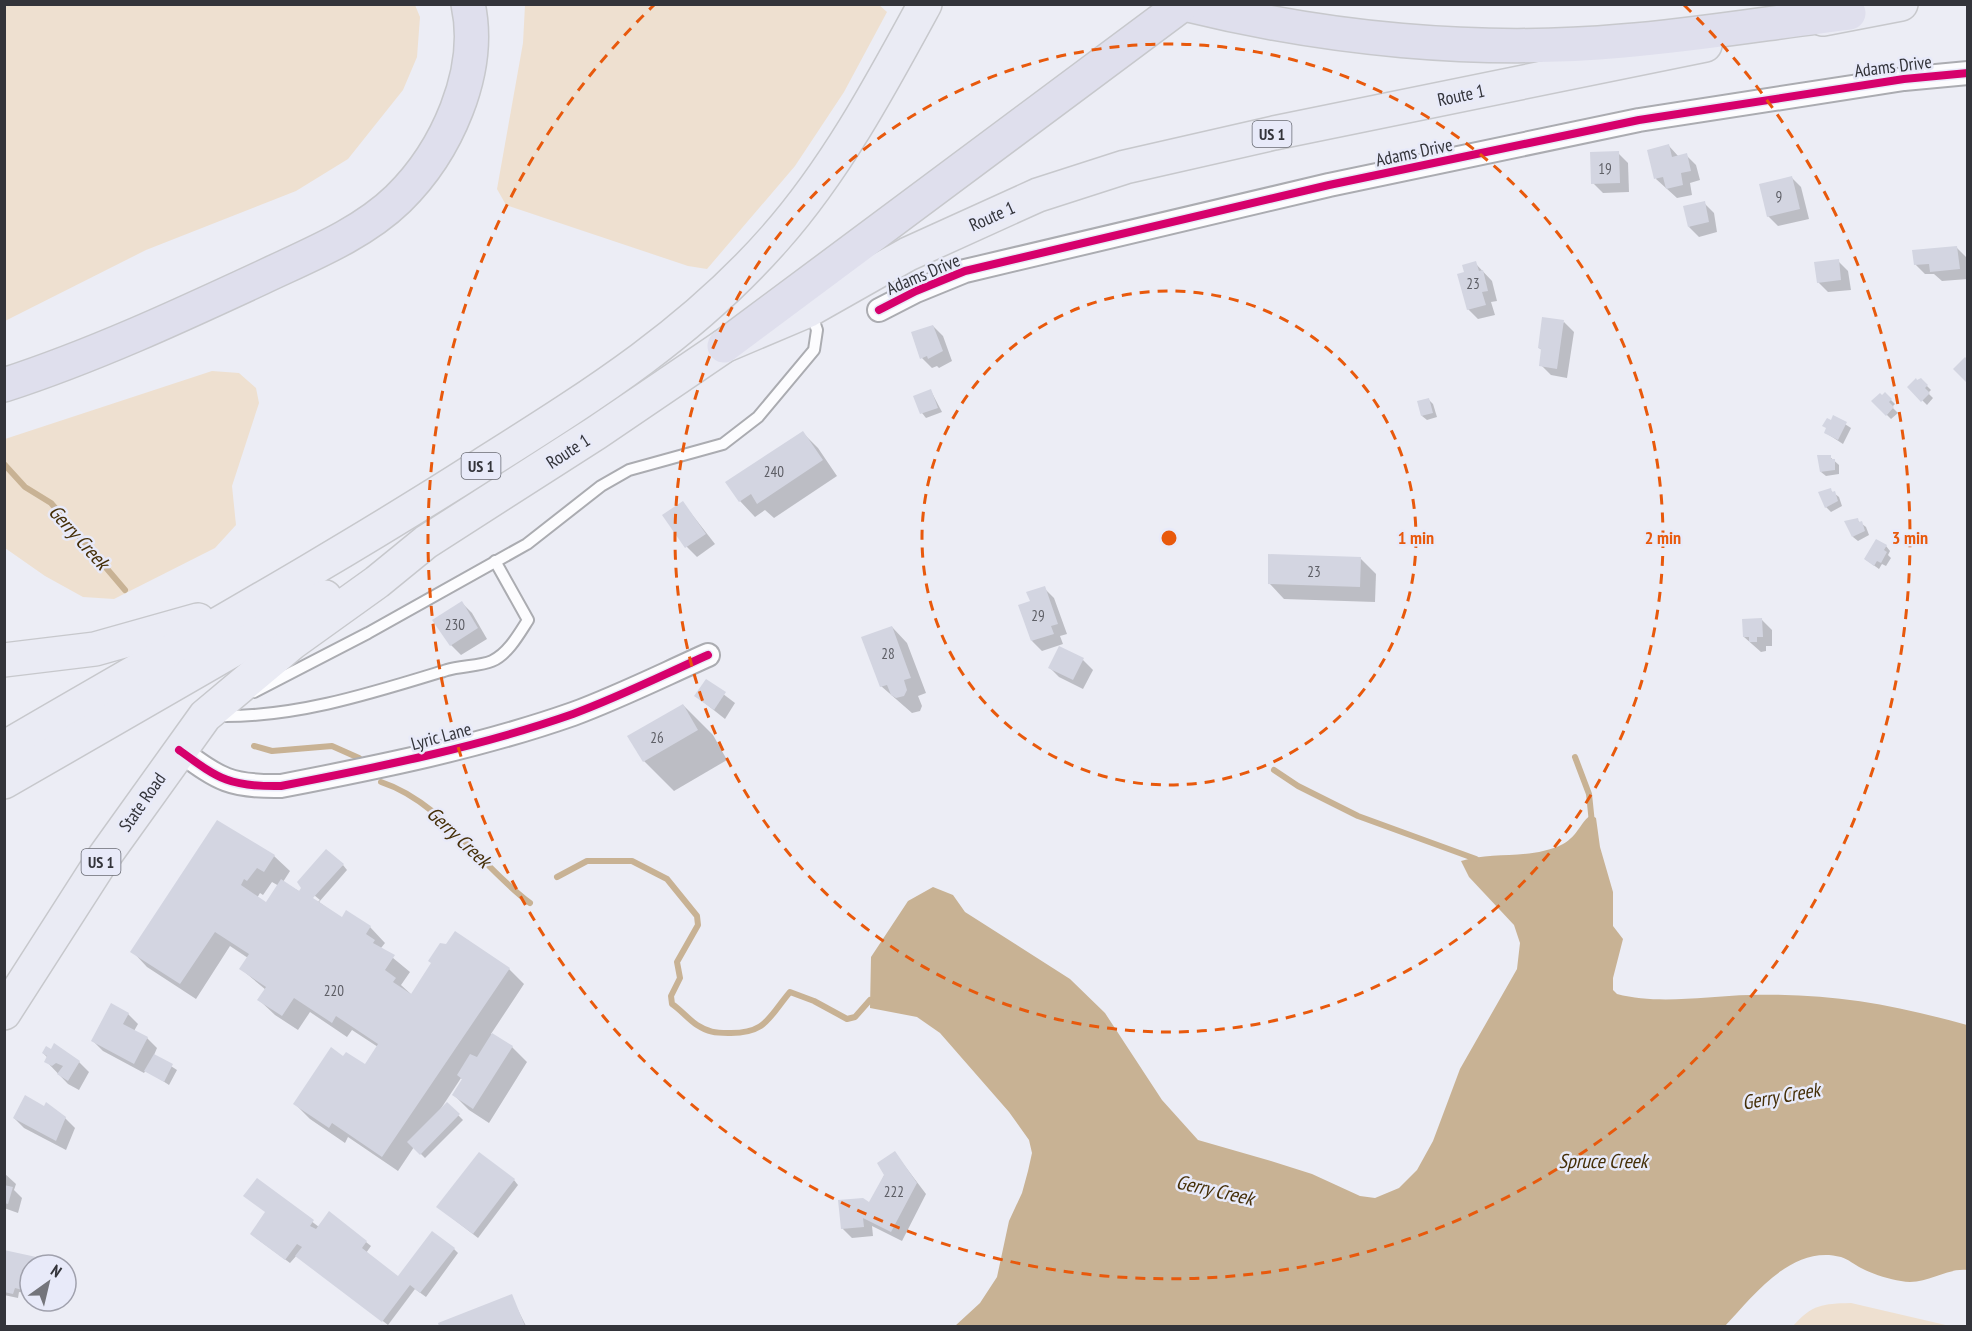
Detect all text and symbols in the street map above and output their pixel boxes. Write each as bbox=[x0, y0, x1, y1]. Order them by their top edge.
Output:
street label: Adams Drive bbox=[1853, 50, 1933, 82]
street label: Route 1 bbox=[1435, 79, 1487, 111]
road number: US 1 bbox=[1252, 121, 1292, 147]
street label: Adams Drive bbox=[1374, 133, 1454, 171]
house number: 19 bbox=[1598, 159, 1612, 178]
house number: 9 bbox=[1776, 187, 1782, 206]
street label: Route 1 bbox=[966, 196, 1018, 236]
street label: Adams Drive bbox=[883, 248, 963, 300]
house number: 23 bbox=[1466, 274, 1480, 293]
street label: Route 1 bbox=[542, 428, 594, 474]
road number: US 1 bbox=[462, 453, 500, 479]
house number: 240 bbox=[764, 462, 784, 481]
water label: Gerry Creek bbox=[43, 499, 117, 577]
text: 1 min bbox=[1398, 526, 1434, 549]
text: 2 min bbox=[1645, 526, 1681, 549]
text: 3 min bbox=[1892, 526, 1928, 549]
centre of rings bbox=[1159, 528, 1179, 548]
house number: 23 bbox=[1307, 562, 1321, 581]
house number: 29 bbox=[1031, 606, 1045, 625]
house number: 230 bbox=[445, 615, 465, 634]
house number: 28 bbox=[881, 644, 895, 663]
street label: Lyric Lane bbox=[408, 717, 474, 755]
house number: 26 bbox=[650, 728, 664, 747]
street label: State Road bbox=[113, 768, 171, 836]
water label: Gerry Creek bbox=[421, 801, 498, 875]
road number: US 1 bbox=[82, 849, 120, 875]
house number: 220 bbox=[324, 981, 344, 1000]
water label: Gerry Creek bbox=[1740, 1076, 1824, 1116]
water label: Spruce Creek bbox=[1558, 1148, 1650, 1174]
water label: Gerry Creek bbox=[1174, 1168, 1258, 1212]
house number: 222 bbox=[884, 1182, 904, 1201]
north arrow bbox=[18, 1253, 78, 1313]
text: N bbox=[47, 1260, 66, 1281]

